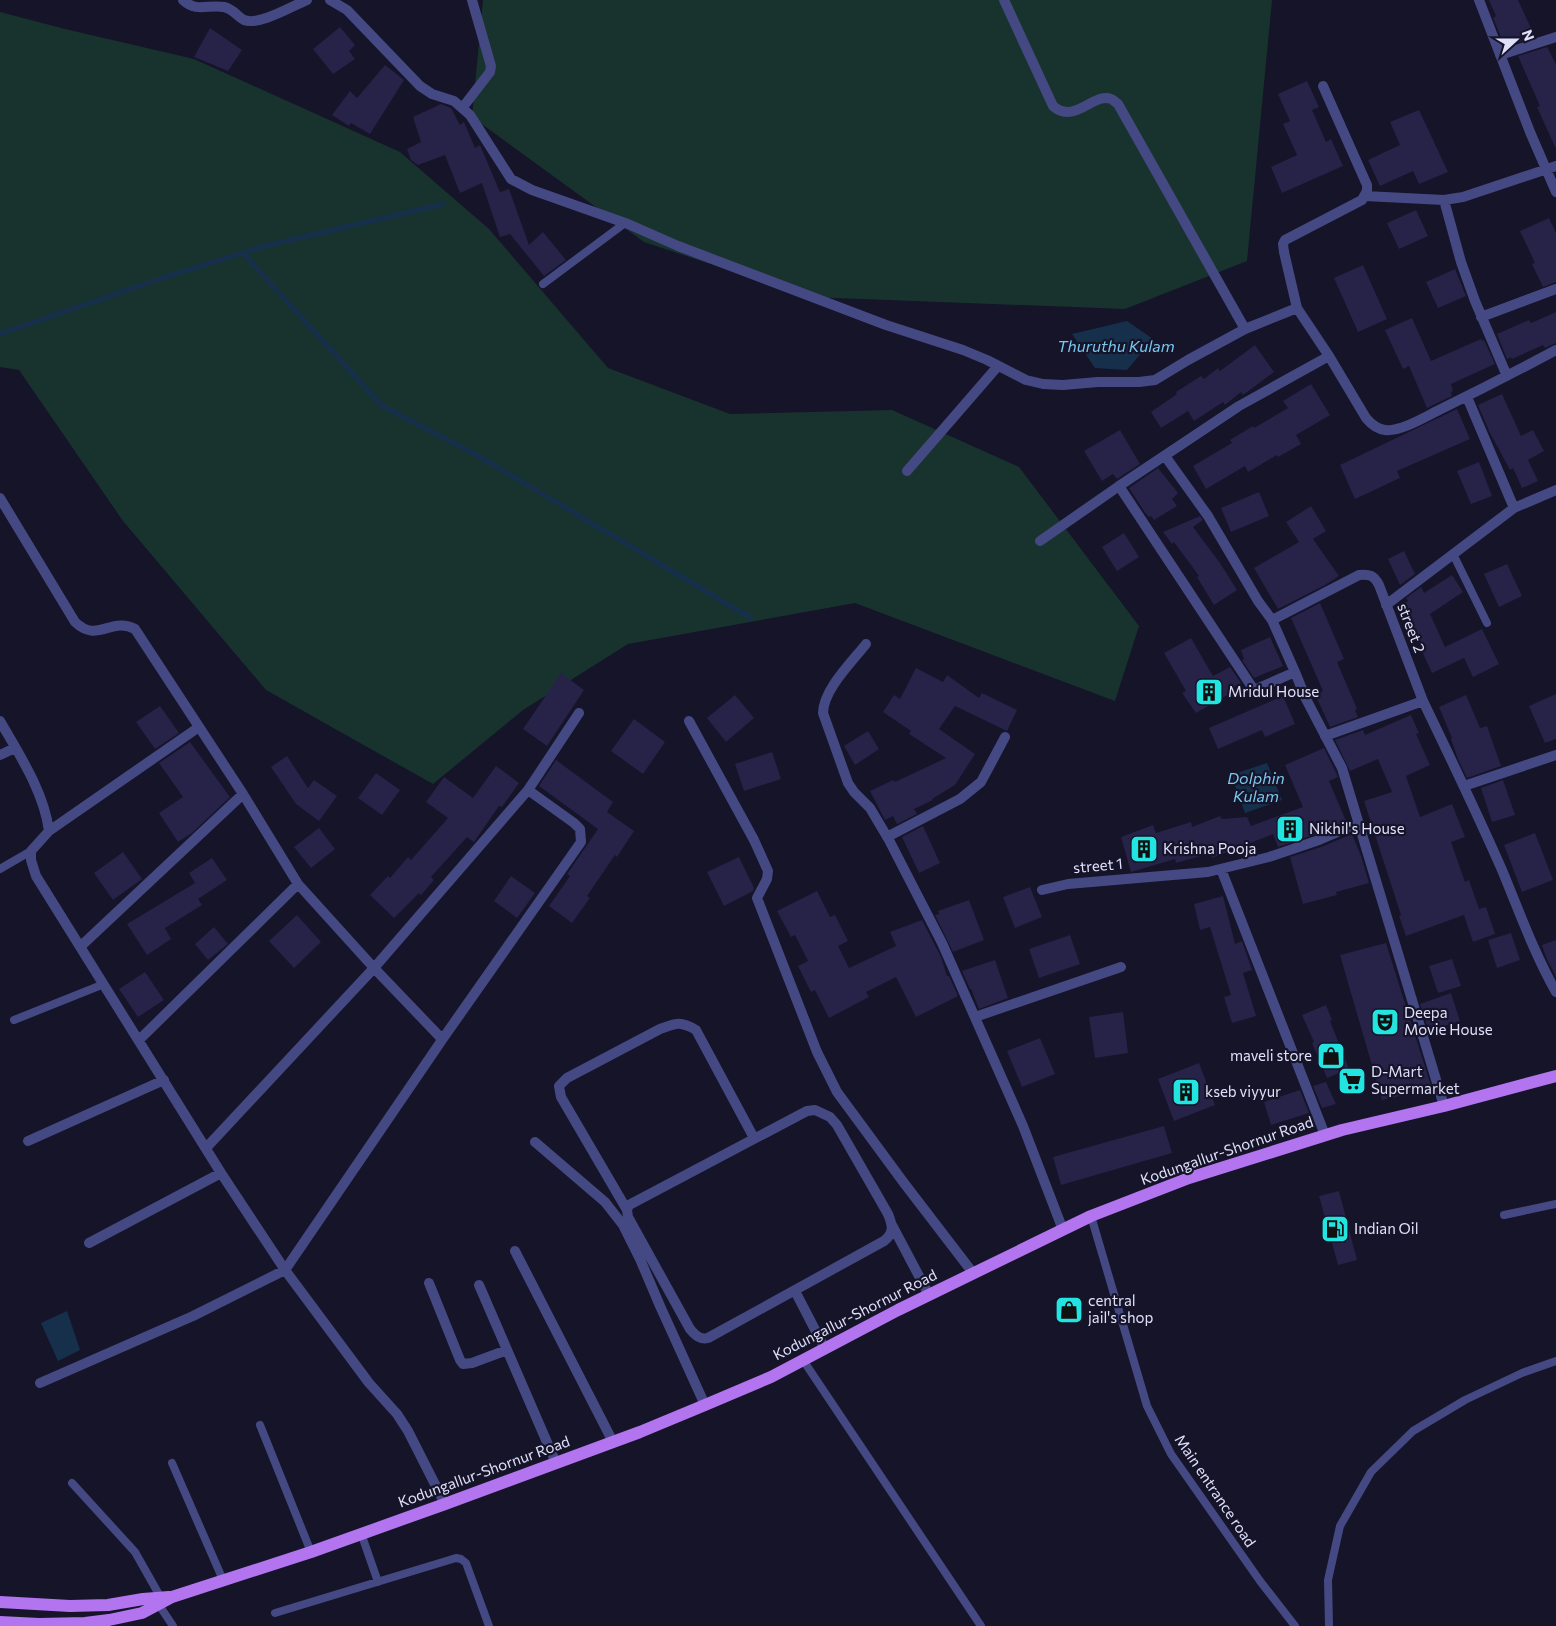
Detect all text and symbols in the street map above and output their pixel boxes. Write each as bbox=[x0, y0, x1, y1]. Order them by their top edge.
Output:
north arrow bbox=[1491, 15, 1541, 65]
text: N bbox=[1519, 27, 1538, 43]
water label: Thuruthu Kulam bbox=[1057, 336, 1175, 355]
street label: street 2 bbox=[1394, 600, 1430, 655]
building icon: Mridul House bbox=[1194, 677, 1224, 707]
place label: Mridul House bbox=[1228, 682, 1319, 700]
water label: Dolphin Kulam bbox=[1227, 768, 1285, 805]
building icon: Nikhil's House bbox=[1275, 814, 1305, 844]
place label: Nikhil's House bbox=[1309, 819, 1405, 837]
building icon: Krishna Pooja bbox=[1129, 834, 1159, 864]
place label: Krishna Pooja bbox=[1163, 839, 1256, 857]
street label: street 1 bbox=[1072, 854, 1124, 876]
place label: Deepa Movie House bbox=[1404, 1003, 1493, 1038]
theatre icon: Deepa Movie House bbox=[1370, 1007, 1400, 1037]
shop icon: maveli store bbox=[1316, 1041, 1346, 1071]
place label: maveli store bbox=[1230, 1046, 1312, 1064]
place label: D-Mart Supermarket bbox=[1371, 1062, 1460, 1097]
supermarket icon: D-Mart Supermarket bbox=[1337, 1066, 1367, 1096]
building icon: kseb viyyur bbox=[1171, 1077, 1201, 1107]
place label: kseb viyyur bbox=[1205, 1082, 1281, 1100]
street label: Kodungallur-Shornur Road bbox=[1138, 1112, 1315, 1188]
fuel station icon: Indian Oil bbox=[1320, 1214, 1350, 1244]
place label: Indian Oil bbox=[1354, 1219, 1419, 1237]
street label: Kodungallur-Shornur Road bbox=[770, 1265, 940, 1363]
place label: central jail's shop bbox=[1088, 1291, 1153, 1326]
shop icon: central jail's shop bbox=[1054, 1295, 1084, 1325]
street label: Main entrance road bbox=[1172, 1431, 1260, 1550]
street label: Kodungallur-Shornur Road bbox=[395, 1432, 572, 1511]

